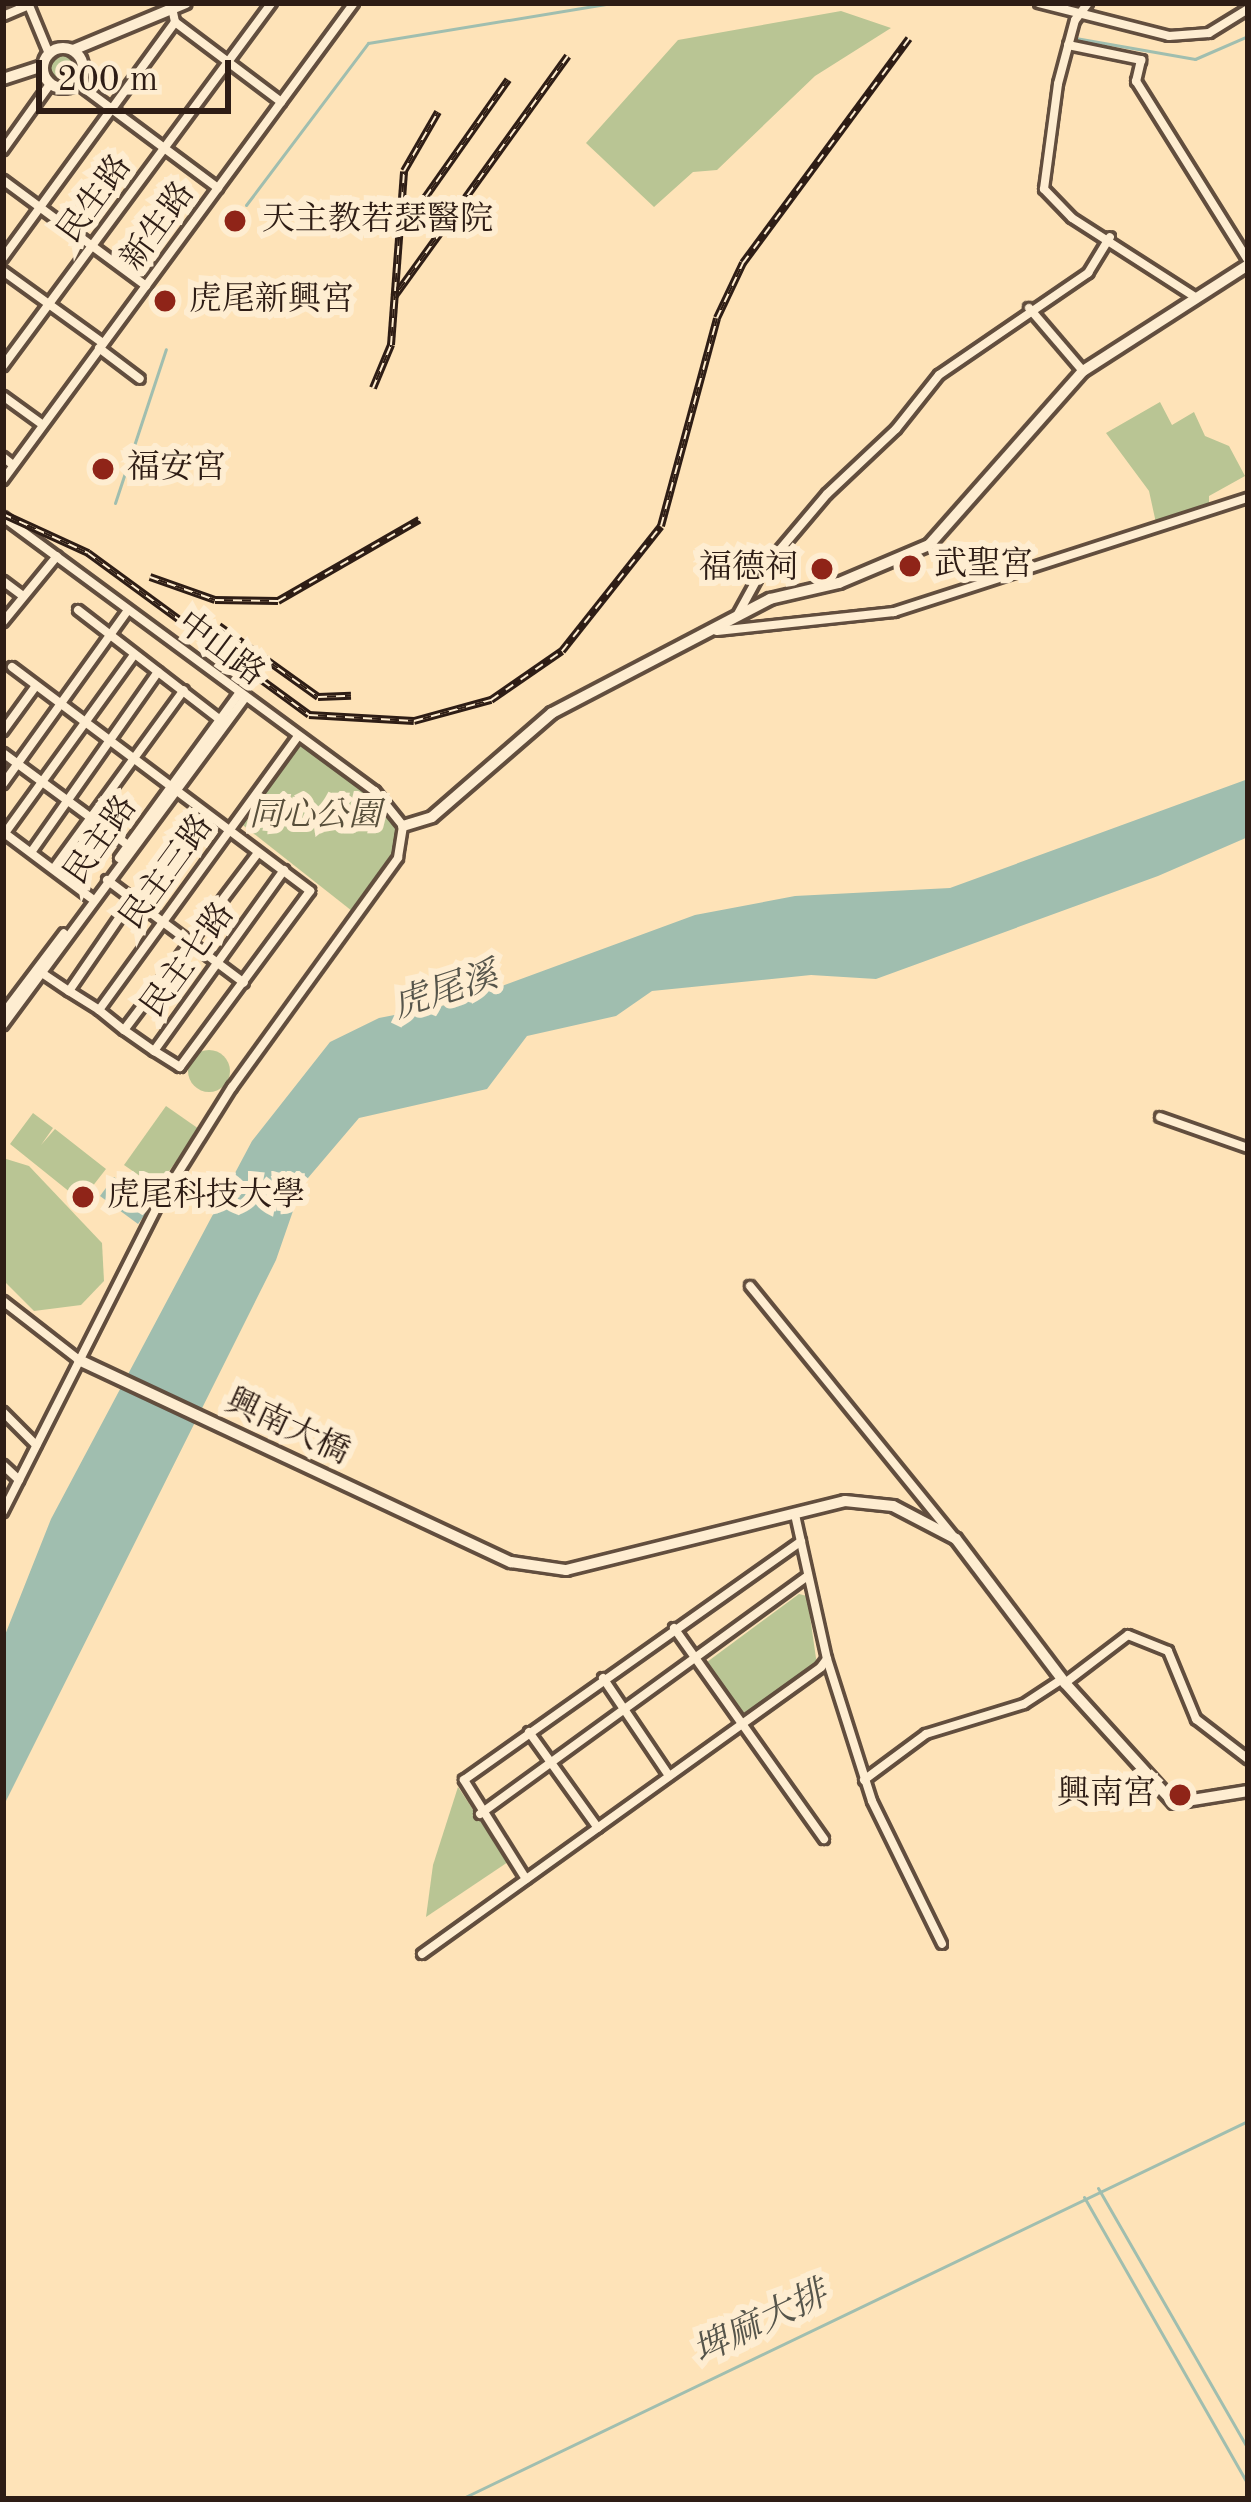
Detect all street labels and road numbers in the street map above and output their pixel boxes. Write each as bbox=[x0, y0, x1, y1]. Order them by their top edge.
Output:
street label: 民生路 bbox=[51, 148, 141, 252]
street label: 新生路 bbox=[114, 175, 204, 279]
street label: 中山路 bbox=[169, 604, 271, 696]
street label: 民主路 bbox=[57, 789, 147, 893]
street label: 民主三路 bbox=[113, 808, 223, 938]
street label: 民主七路 bbox=[134, 896, 244, 1026]
street label: 興南大橋 bbox=[219, 1382, 355, 1474]

